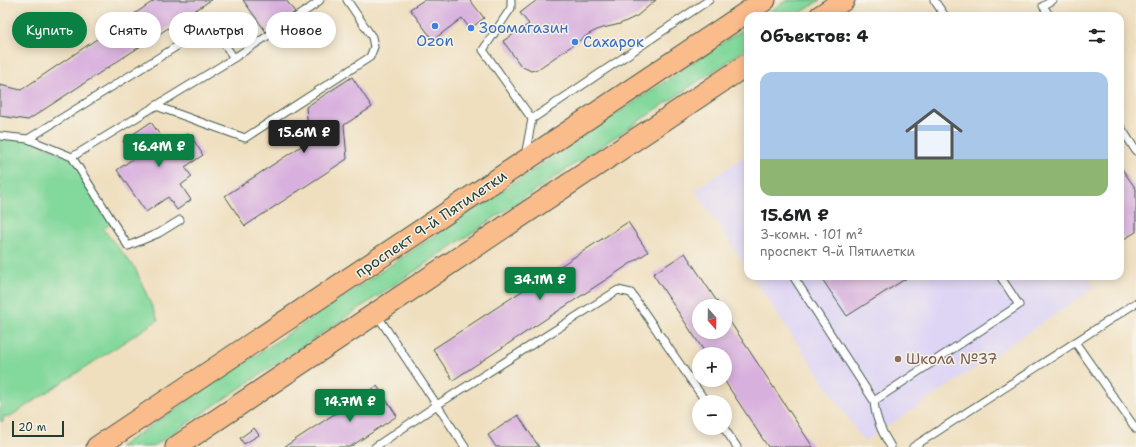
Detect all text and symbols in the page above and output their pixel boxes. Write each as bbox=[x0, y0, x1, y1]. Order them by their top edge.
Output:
chip: Купить bbox=[12, 12, 87, 48]
chip: Снять bbox=[95, 12, 161, 48]
chip: Фильтры bbox=[169, 12, 258, 48]
chip: Новое bbox=[266, 12, 336, 48]
place label: Зоомагазин bbox=[479, 18, 568, 38]
marker: Ozon bbox=[430, 21, 440, 31]
marker: Зоомагазин bbox=[466, 23, 476, 33]
text: Объектов: 4 bbox=[760, 25, 869, 47]
icon: filters bbox=[1086, 25, 1108, 47]
place label: Ozon bbox=[416, 31, 454, 51]
place label: Сахарок bbox=[583, 32, 644, 52]
marker: Сахарок bbox=[570, 37, 580, 47]
icon: home bbox=[898, 98, 970, 170]
pin: 15.6M ₽ bbox=[267, 120, 341, 154]
text: 15.6M ₽ bbox=[278, 124, 330, 141]
pin: 16.4M ₽ bbox=[122, 134, 196, 168]
text: 16.4M ₽ bbox=[132, 138, 186, 155]
street label: проспект 9-й Пятилетки bbox=[351, 166, 511, 282]
text: 15.6M ₽ bbox=[760, 204, 829, 226]
text: 3-комн. · 101 m² bbox=[760, 226, 863, 243]
text: проспект 9-й Пятилетки bbox=[760, 243, 915, 260]
pin: 34.1M ₽ bbox=[503, 267, 577, 301]
text: 34.1M ₽ bbox=[514, 271, 566, 288]
north arrow bbox=[692, 299, 732, 339]
map controls bbox=[692, 299, 732, 435]
button: + bbox=[692, 347, 732, 387]
place label: Школа №37 bbox=[906, 349, 998, 369]
marker: Школа №37 bbox=[893, 354, 903, 364]
pin: 14.7M ₽ bbox=[313, 389, 387, 423]
text: 14.7M ₽ bbox=[324, 393, 376, 410]
button: − bbox=[692, 395, 732, 435]
scale bar bbox=[12, 419, 64, 438]
text: 20 m bbox=[18, 420, 46, 435]

